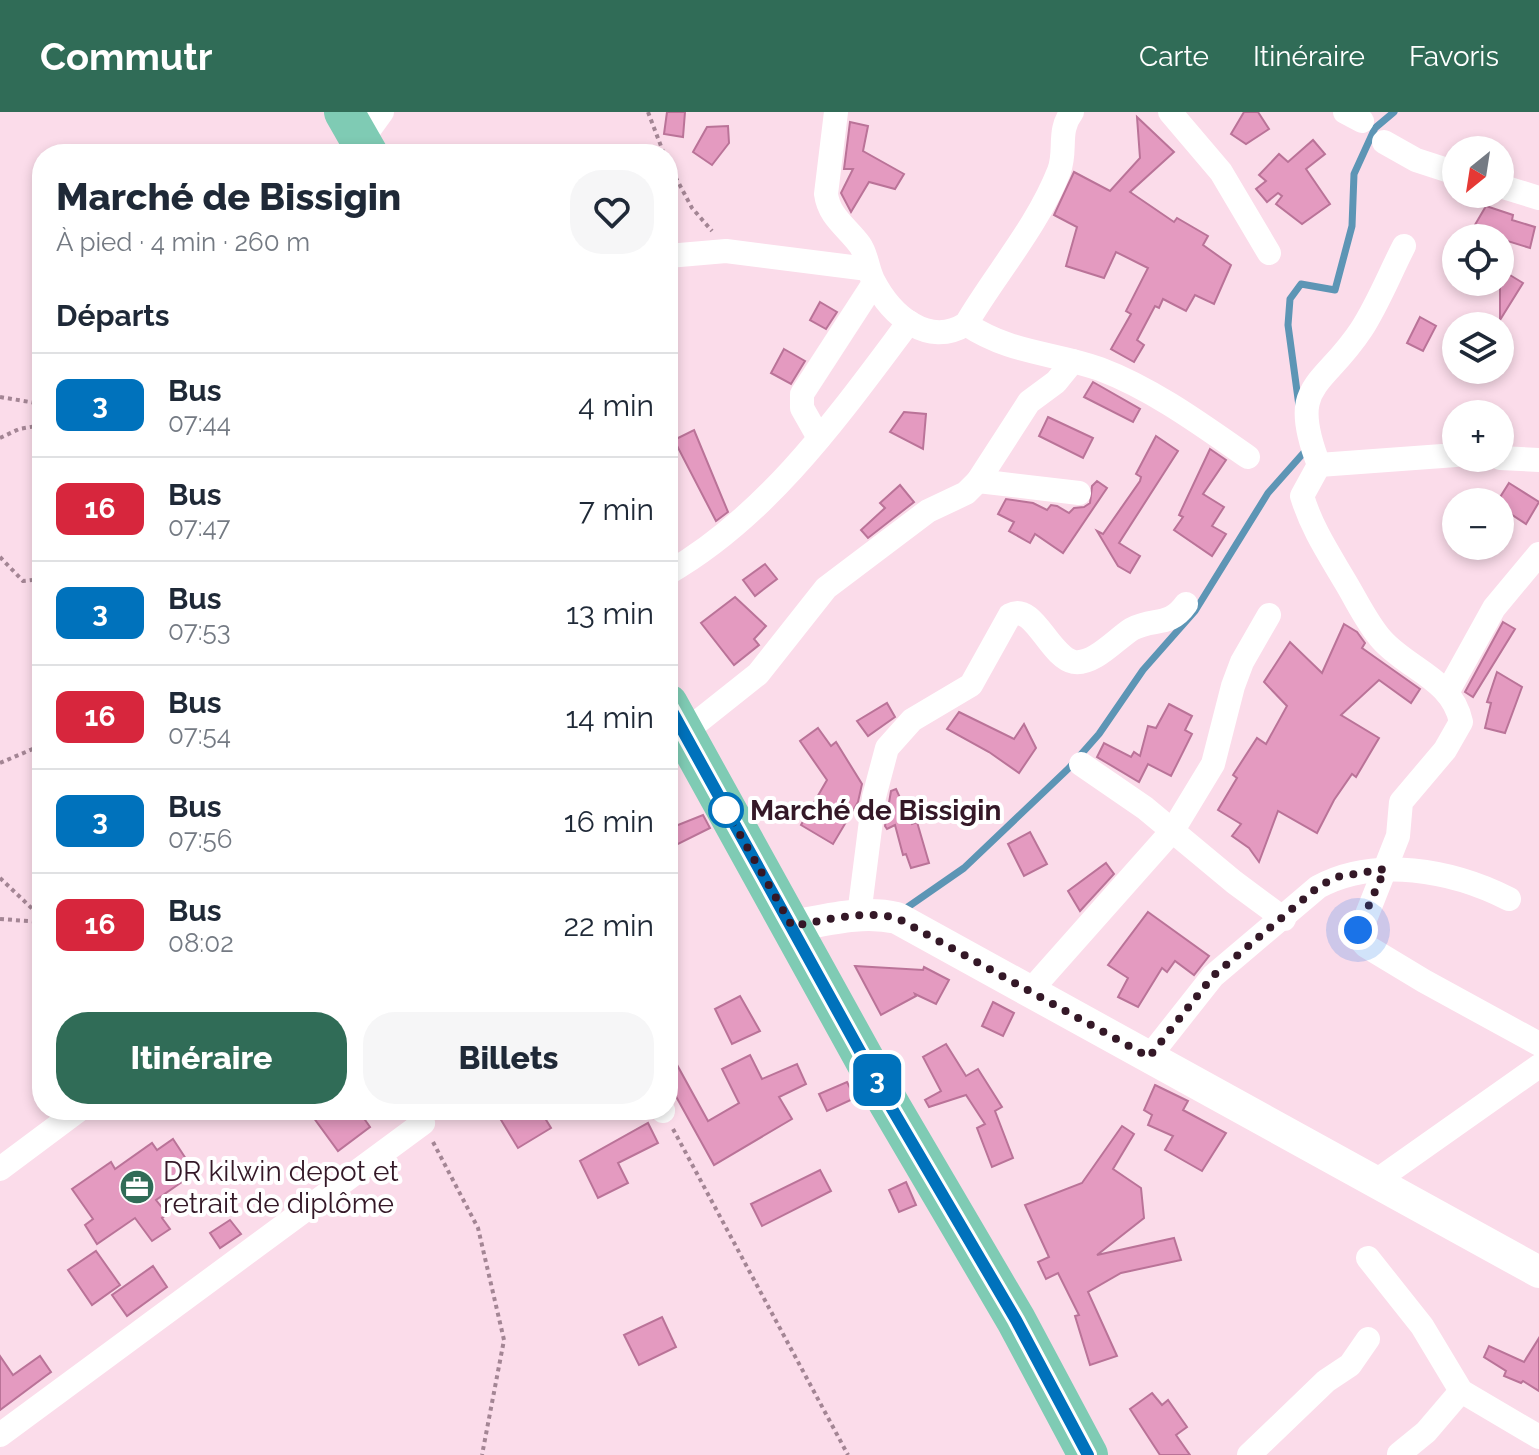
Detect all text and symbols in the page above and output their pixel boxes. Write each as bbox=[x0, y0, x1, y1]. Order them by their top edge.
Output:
text: Commutr bbox=[40, 34, 212, 79]
text: Carte bbox=[1139, 40, 1209, 73]
text: Itinéraire bbox=[1253, 40, 1365, 73]
text: Favoris bbox=[1409, 40, 1499, 73]
north arrow bbox=[1442, 136, 1514, 208]
map controls bbox=[1442, 136, 1514, 560]
button: heart bbox=[570, 170, 654, 254]
text: Marché de Bissigin bbox=[56, 174, 401, 219]
button: locate bbox=[1442, 224, 1514, 296]
text: À pied · 4 min · 260 m bbox=[56, 227, 310, 257]
text: Départs bbox=[56, 298, 170, 333]
button: layers bbox=[1442, 312, 1514, 384]
text: Bus bbox=[168, 373, 222, 408]
text: 3 bbox=[92, 388, 108, 421]
text: 4 min bbox=[578, 388, 654, 423]
button: + bbox=[1442, 400, 1514, 472]
text: 07:44 bbox=[168, 408, 231, 438]
text: Bus bbox=[168, 477, 222, 512]
button: − bbox=[1442, 488, 1514, 560]
text: 16 bbox=[85, 492, 115, 525]
text: 7 min bbox=[579, 492, 654, 527]
text: 07:47 bbox=[168, 512, 231, 542]
text: Bus bbox=[168, 581, 222, 616]
text: 3 bbox=[92, 596, 108, 629]
text: 13 min bbox=[566, 596, 654, 631]
text: 07:53 bbox=[168, 616, 231, 646]
text: Bus bbox=[168, 685, 222, 720]
text: 16 bbox=[85, 700, 115, 733]
text: 14 min bbox=[566, 700, 654, 735]
text: 07:54 bbox=[168, 720, 231, 750]
text: Bus bbox=[168, 789, 222, 824]
marker: Marché de Bissigin bbox=[709, 793, 743, 827]
place label: Marché de Bissigin bbox=[750, 794, 1001, 827]
text: 3 bbox=[92, 804, 108, 837]
text: 16 min bbox=[564, 804, 654, 839]
text: 07:56 bbox=[168, 824, 232, 854]
text: Bus bbox=[168, 893, 222, 928]
text: 16 bbox=[85, 908, 115, 941]
text: 22 min bbox=[563, 908, 654, 943]
your location bbox=[1338, 910, 1378, 950]
text: 08:02 bbox=[168, 928, 234, 958]
button: Itinéraire bbox=[56, 1012, 347, 1104]
button: Billets bbox=[363, 1012, 654, 1104]
line badge: 3 bbox=[851, 1054, 903, 1106]
text: 3 bbox=[869, 1063, 885, 1096]
place label: DR kilwin depot et retrait de diplôme bbox=[163, 1155, 399, 1220]
office icon: DR kilwin depot et retrait de diplôme bbox=[118, 1168, 156, 1206]

